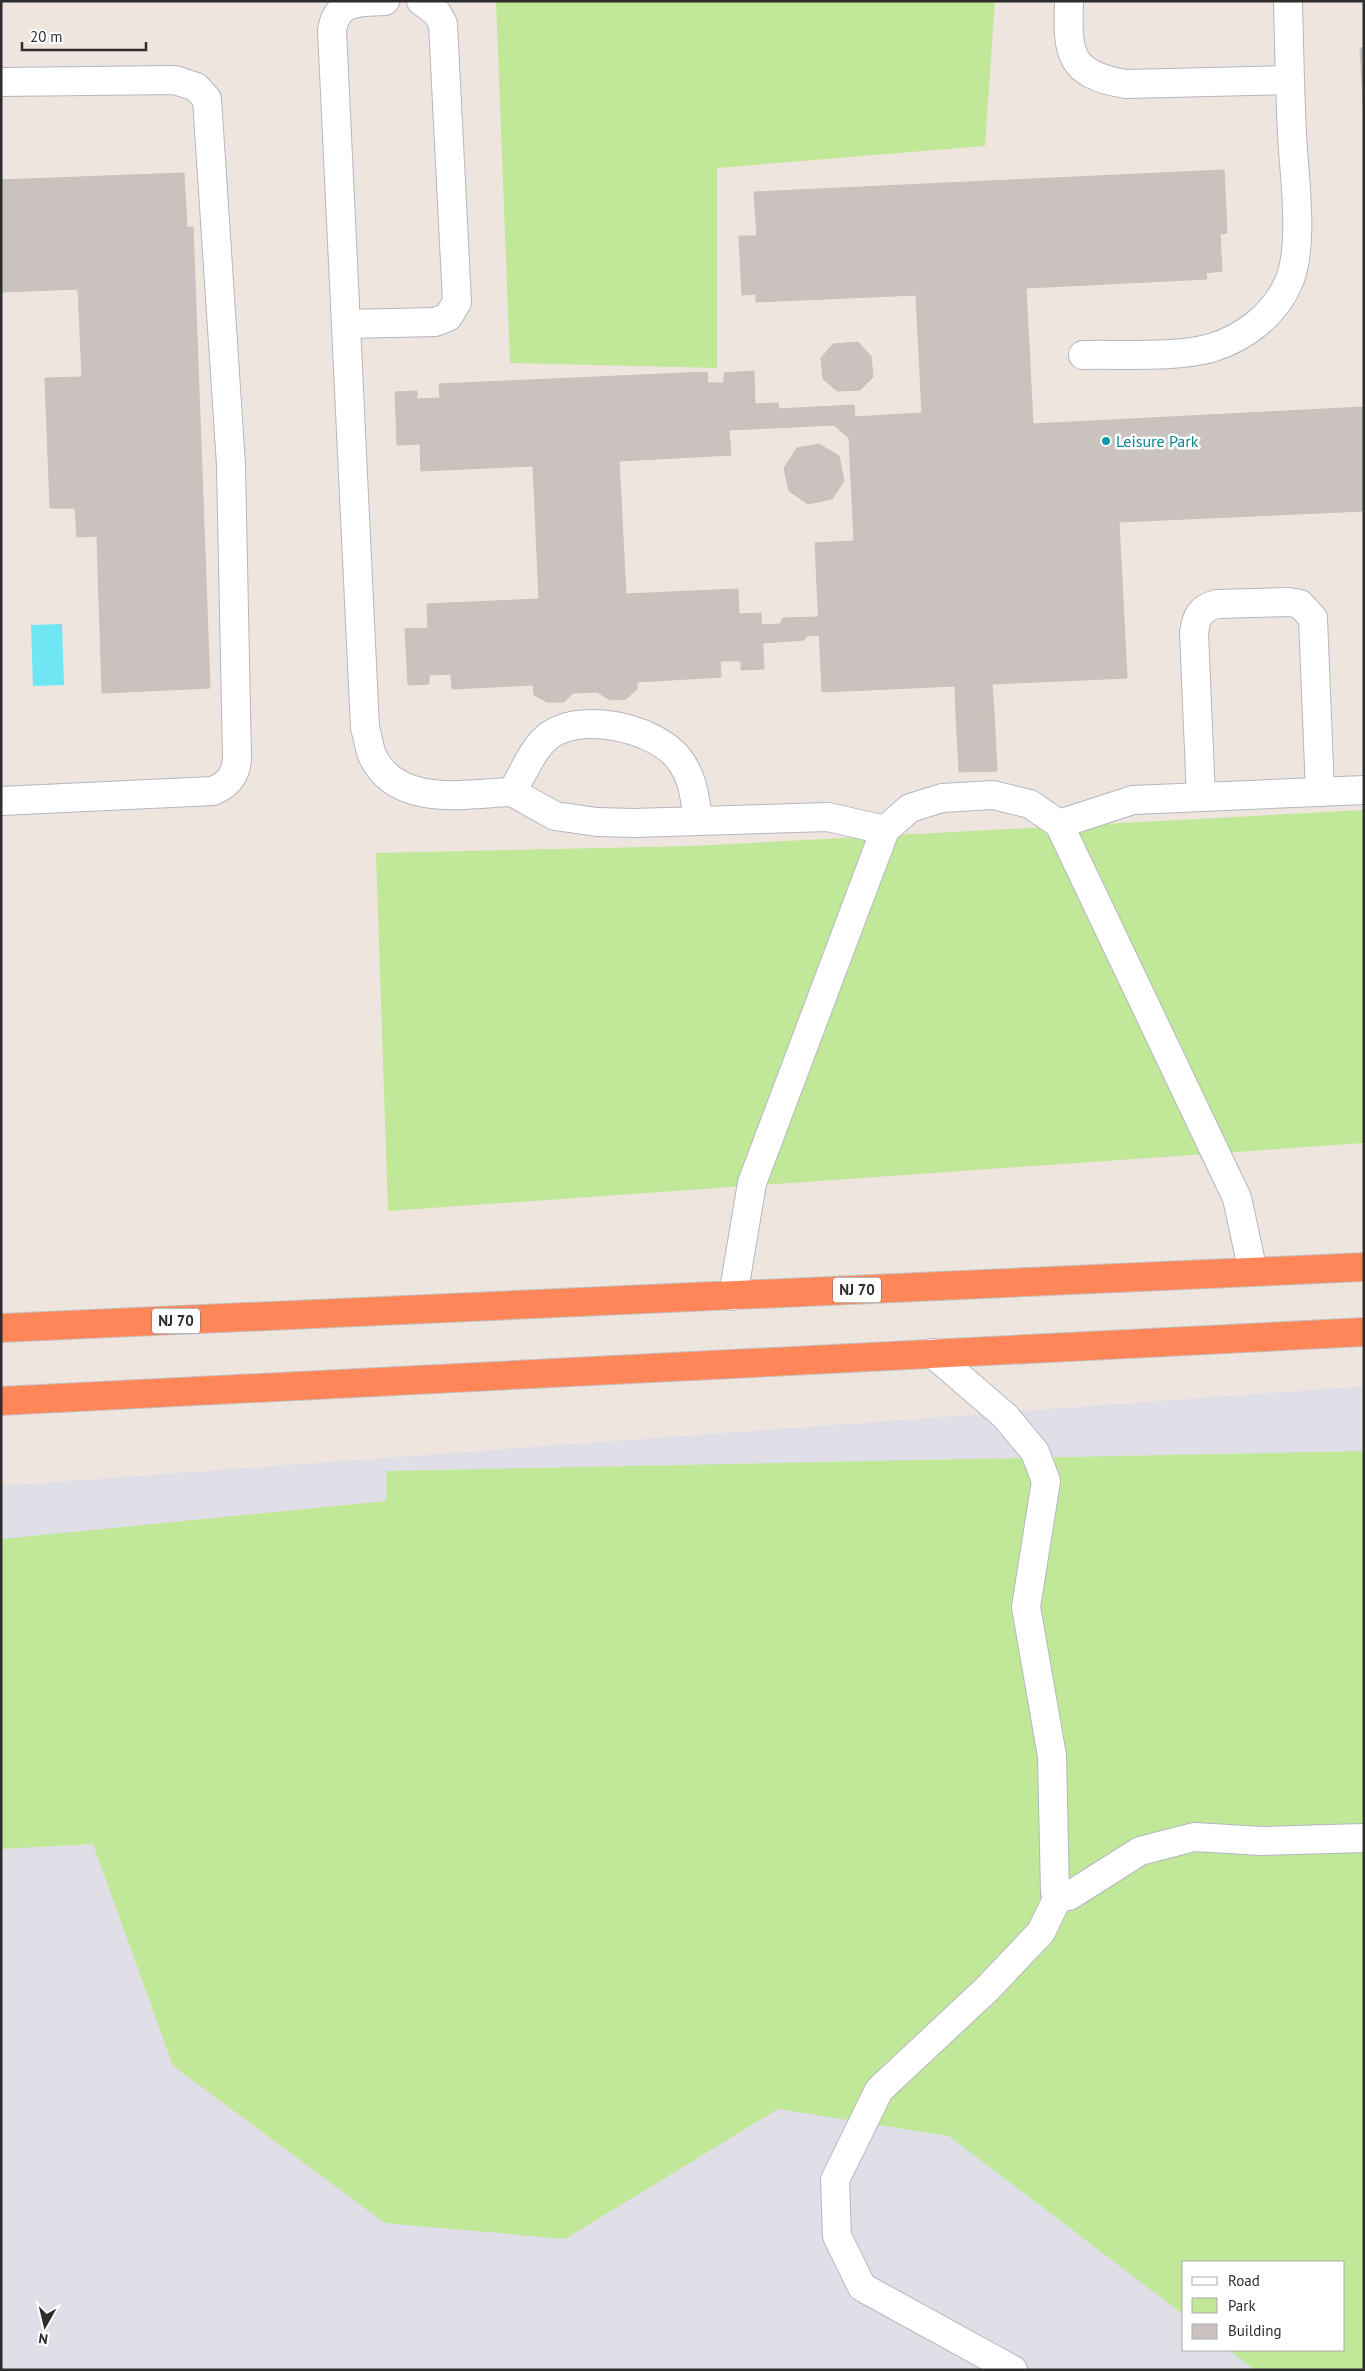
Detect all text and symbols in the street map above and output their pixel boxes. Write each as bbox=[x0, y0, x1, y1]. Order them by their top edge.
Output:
scale bar bbox=[22, 20, 146, 52]
text: 20 m bbox=[30, 27, 63, 46]
place label: Leisure Park bbox=[1116, 431, 1199, 451]
marker: Leisure Park bbox=[1100, 435, 1112, 447]
road number: NJ 70 bbox=[833, 1278, 881, 1302]
road number: NJ 70 bbox=[152, 1308, 200, 1334]
legend bbox=[1182, 2261, 1345, 2351]
text: Road bbox=[1228, 2271, 1260, 2290]
text: Park bbox=[1228, 2296, 1256, 2315]
north arrow bbox=[20, 2301, 70, 2351]
text: Building bbox=[1228, 2321, 1282, 2340]
text: N bbox=[37, 2329, 49, 2348]

